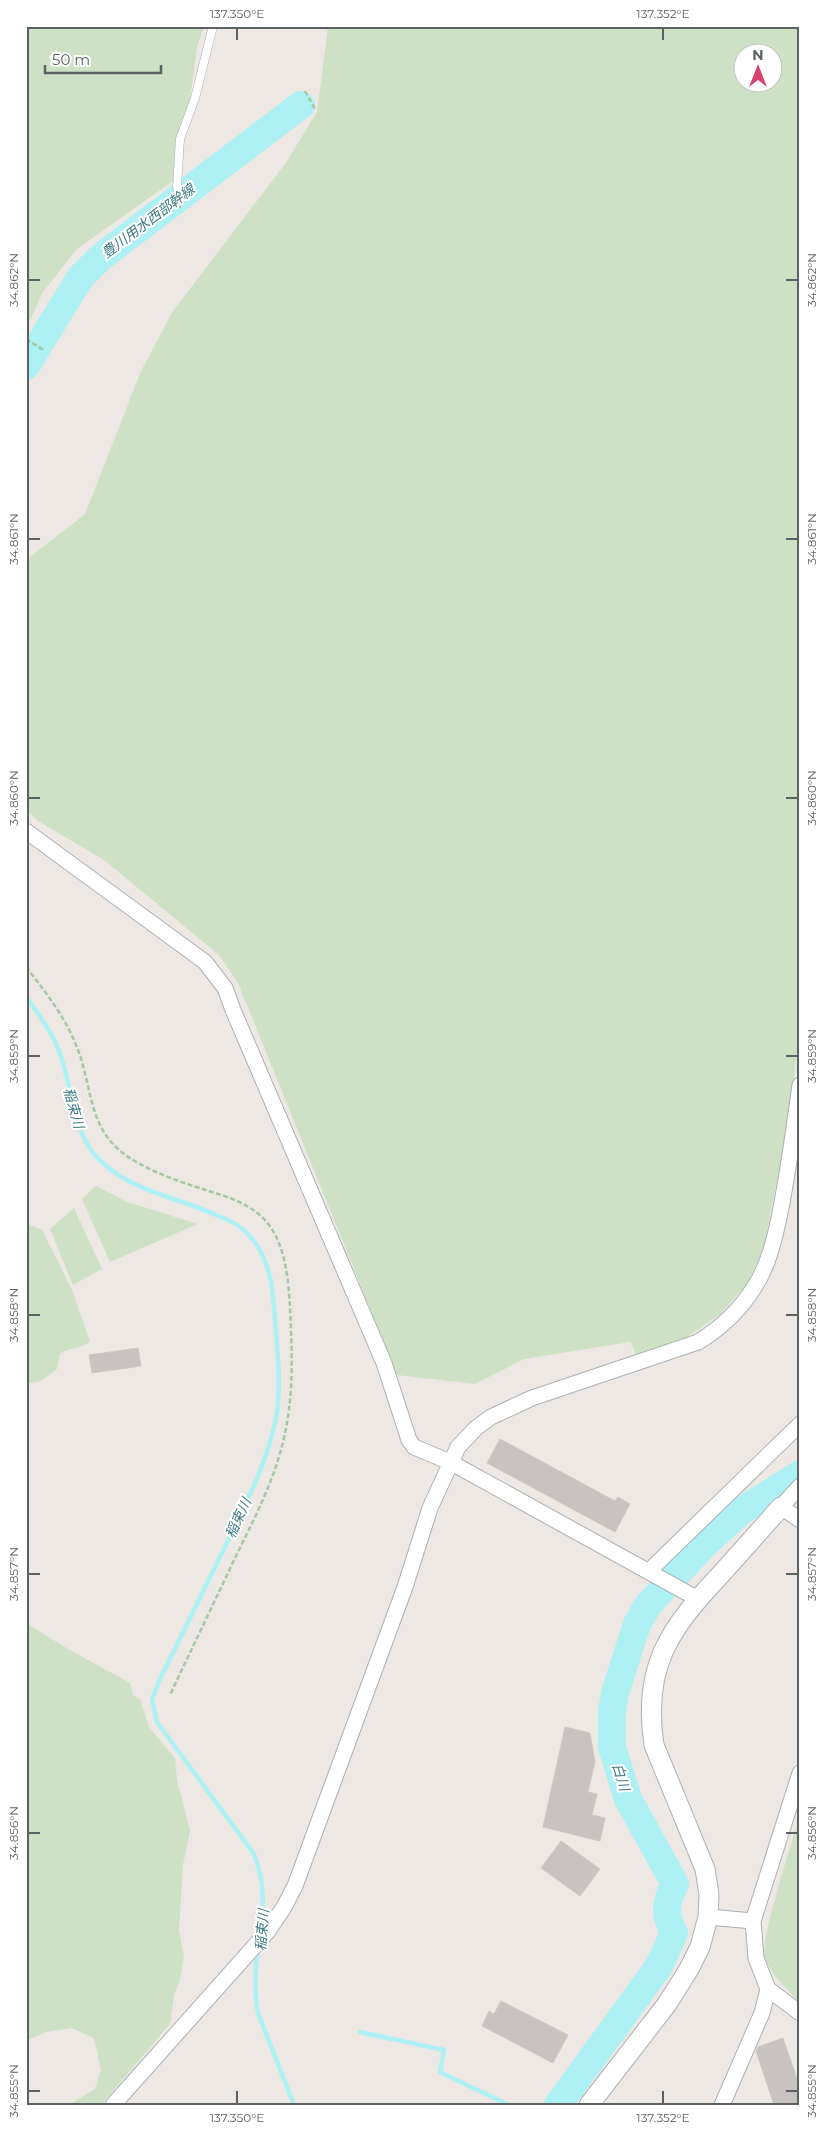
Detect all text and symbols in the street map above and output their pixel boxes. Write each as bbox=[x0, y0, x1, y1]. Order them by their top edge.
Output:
text: 137.350°E bbox=[210, 6, 264, 21]
text: 137.352°E bbox=[636, 6, 690, 21]
scale bar bbox=[45, 42, 161, 74]
north arrow bbox=[734, 42, 784, 92]
text: N bbox=[752, 46, 764, 64]
text: 50 m bbox=[52, 50, 90, 69]
water label: 豊川用水西部幹線 bbox=[98, 179, 200, 262]
text: 34.862°N bbox=[6, 253, 21, 307]
text: 34.862°N bbox=[804, 253, 819, 307]
text: 34.861°N bbox=[6, 513, 21, 565]
text: 34.861°N bbox=[804, 513, 819, 565]
text: 34.860°N bbox=[6, 770, 21, 826]
text: 34.860°N bbox=[804, 770, 819, 826]
text: 34.859°N bbox=[6, 1029, 21, 1083]
text: 34.859°N bbox=[804, 1029, 819, 1083]
water label: 稲束川 bbox=[60, 1085, 89, 1133]
text: 34.858°N bbox=[6, 1288, 21, 1342]
text: 34.858°N bbox=[804, 1288, 819, 1342]
water label: 稲束川 bbox=[221, 1493, 256, 1541]
text: 34.857°N bbox=[6, 1547, 21, 1601]
text: 34.857°N bbox=[804, 1547, 819, 1601]
water label: 白川 bbox=[608, 1761, 634, 1795]
text: 34.856°N bbox=[6, 1806, 21, 1860]
text: 34.856°N bbox=[804, 1806, 819, 1860]
water label: 稲束川 bbox=[251, 1906, 273, 1952]
text: 34.855°N bbox=[6, 2064, 21, 2118]
text: 34.855°N bbox=[804, 2064, 819, 2118]
text: 137.350°E bbox=[210, 2110, 264, 2125]
text: 137.352°E bbox=[636, 2110, 690, 2125]

